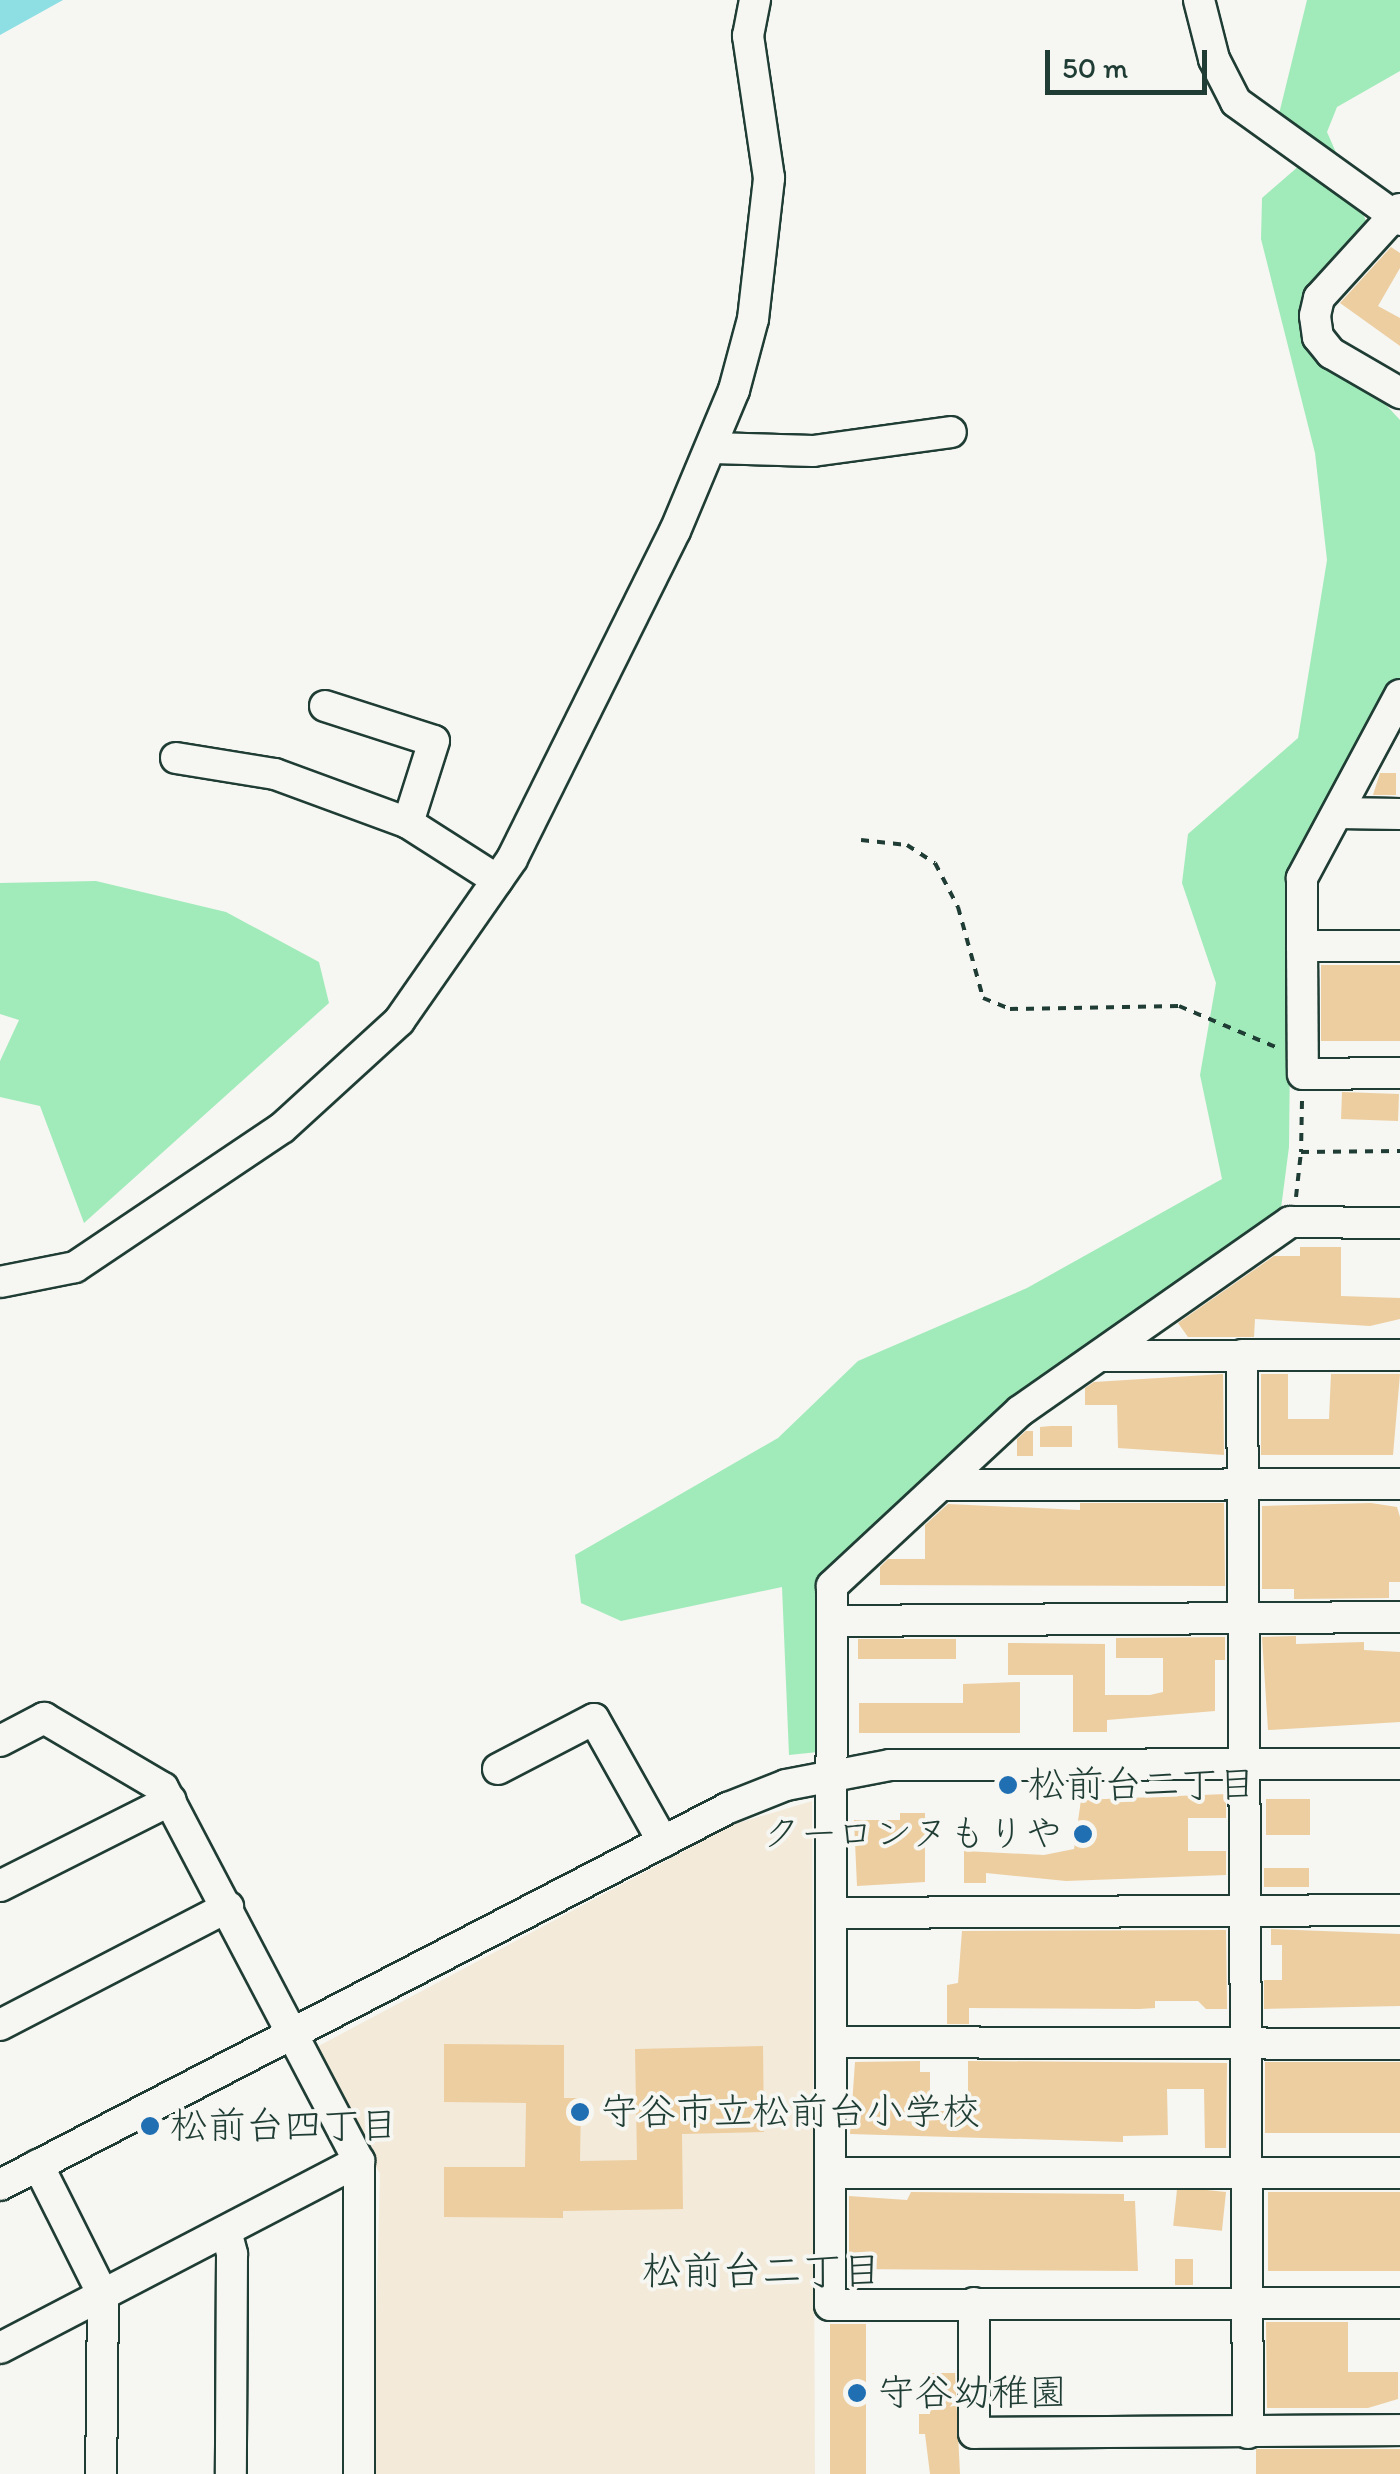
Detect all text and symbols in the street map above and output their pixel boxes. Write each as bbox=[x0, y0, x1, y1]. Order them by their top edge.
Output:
scale bar bbox=[1050, 30, 1212, 92]
text: 50 m bbox=[1062, 49, 1128, 86]
place label: 松前台二丁目 bbox=[1028, 1762, 1256, 1808]
marker: 松前台二丁目 bbox=[997, 1774, 1019, 1796]
place label: クーロンヌもりや bbox=[759, 1811, 1063, 1857]
marker: クーロンヌもりや bbox=[1072, 1823, 1094, 1845]
place label: 守谷市立松前台小学校 bbox=[600, 2089, 980, 2135]
marker: 守谷市立松前台小学校 bbox=[569, 2101, 591, 2123]
place label: 松前台四丁目 bbox=[170, 2103, 398, 2149]
marker: 松前台四丁目 bbox=[139, 2115, 161, 2137]
district label: 松前台二丁目 bbox=[642, 2246, 882, 2294]
place label: 守谷幼稚園 bbox=[877, 2370, 1067, 2416]
marker: 守谷幼稚園 bbox=[846, 2382, 868, 2404]

